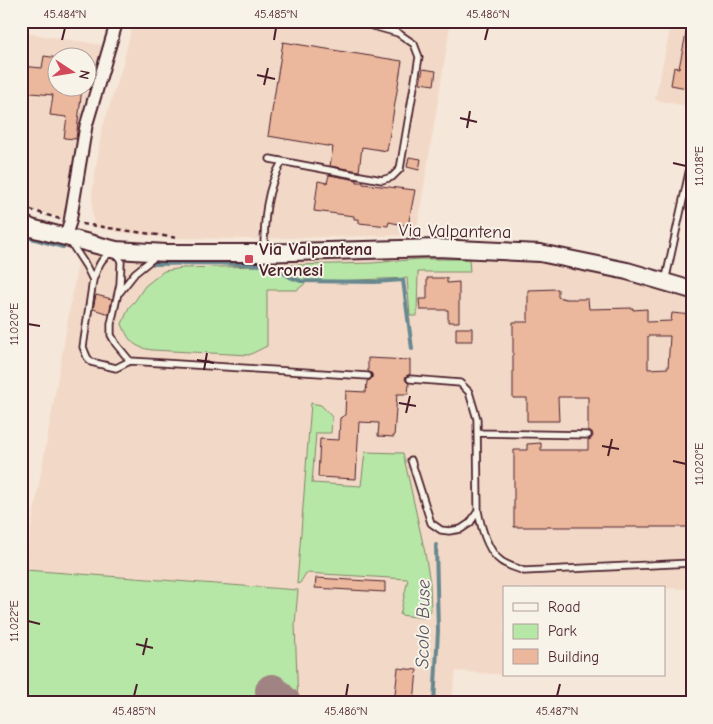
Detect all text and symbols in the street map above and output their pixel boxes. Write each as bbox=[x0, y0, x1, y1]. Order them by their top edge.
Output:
text: 45.484°N bbox=[44, 7, 86, 21]
text: 45.485°N bbox=[254, 7, 298, 21]
text: 45.486°N bbox=[466, 7, 510, 21]
north arrow bbox=[48, 48, 98, 98]
text: N bbox=[75, 68, 93, 81]
text: 11.018°E bbox=[692, 146, 706, 186]
street label: Via Valpantena bbox=[399, 220, 511, 243]
place label: Via Valpantena Veronesi bbox=[259, 239, 373, 281]
marker: Via Valpantena Veronesi bbox=[243, 253, 255, 265]
text: 11.020°E bbox=[7, 303, 21, 345]
text: 11.020°E bbox=[692, 443, 706, 485]
water label: Scolo Buse bbox=[411, 579, 435, 669]
legend bbox=[503, 586, 666, 676]
text: Road bbox=[548, 598, 580, 616]
text: 11.022°E bbox=[7, 600, 21, 642]
text: Park bbox=[548, 622, 577, 640]
text: Building bbox=[548, 648, 599, 666]
text: 45.485°N bbox=[112, 704, 156, 718]
text: 45.486°N bbox=[324, 704, 368, 718]
text: 45.487°N bbox=[536, 704, 578, 718]

